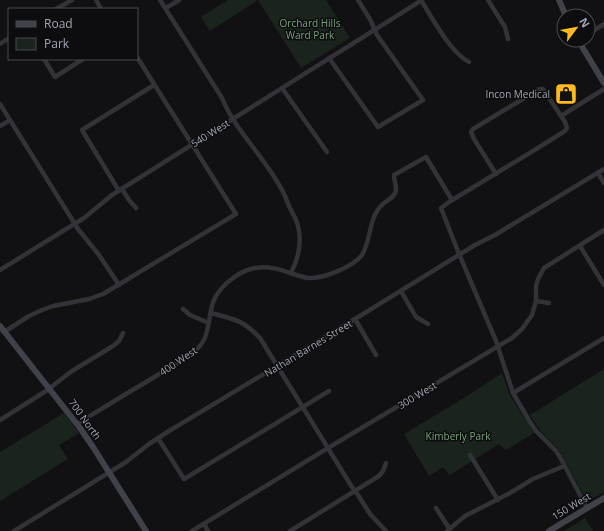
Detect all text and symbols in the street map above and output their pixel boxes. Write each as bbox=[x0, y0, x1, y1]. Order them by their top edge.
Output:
legend bbox=[8, 8, 138, 60]
north arrow bbox=[556, 8, 596, 48]
text: Road bbox=[44, 15, 73, 32]
text: N bbox=[576, 15, 594, 30]
park label: Orchard Hills Ward Park bbox=[280, 16, 341, 42]
text: Park bbox=[44, 35, 70, 52]
shop icon: Incon Medical bbox=[553, 81, 579, 107]
place label: Incon Medical bbox=[485, 87, 550, 101]
street label: 540 West bbox=[188, 115, 232, 150]
street label: Nathan Barnes Street bbox=[261, 316, 355, 380]
street label: 400 West bbox=[156, 343, 200, 379]
street label: 300 West bbox=[395, 378, 439, 412]
street label: 700 North bbox=[65, 396, 105, 442]
park label: Kimberly Park bbox=[426, 429, 491, 443]
street label: 150 West bbox=[549, 489, 593, 523]

